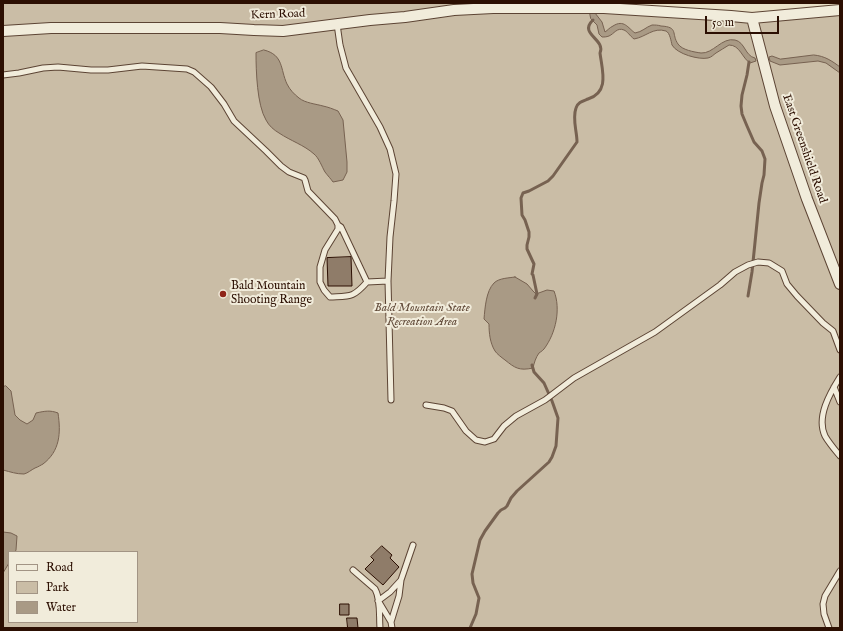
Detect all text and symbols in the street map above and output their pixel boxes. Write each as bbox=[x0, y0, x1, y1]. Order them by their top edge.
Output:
street label: Kern Road bbox=[250, 7, 306, 23]
scale bar bbox=[707, 8, 781, 34]
text: 50 m bbox=[712, 15, 734, 30]
street label: East Greenshield Road bbox=[779, 93, 829, 205]
place label: Bald Mountain Shooting Range bbox=[231, 280, 312, 308]
marker: Bald Mountain Shooting Range bbox=[218, 289, 228, 299]
park label: Bald Mountain State Recreation Area bbox=[374, 302, 470, 330]
legend bbox=[8, 551, 138, 623]
text: Road bbox=[46, 560, 73, 575]
text: Park bbox=[46, 580, 69, 595]
text: Water bbox=[46, 600, 76, 615]

